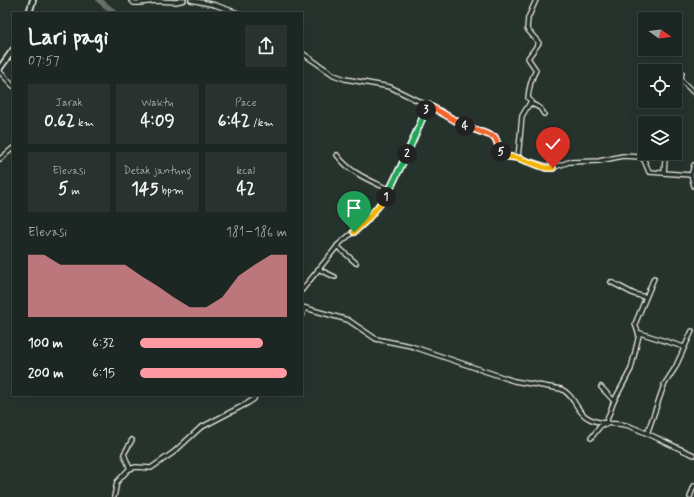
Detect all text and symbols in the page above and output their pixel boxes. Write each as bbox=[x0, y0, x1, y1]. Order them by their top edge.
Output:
north arrow bbox=[638, 12, 682, 56]
map controls bbox=[638, 12, 682, 160]
text: Lari pagi bbox=[28, 24, 109, 52]
button: share bbox=[245, 25, 287, 67]
text: 07:57 bbox=[28, 53, 60, 70]
button: locate bbox=[638, 64, 682, 108]
text: Jarak bbox=[56, 96, 83, 110]
text: Waktu bbox=[141, 96, 174, 110]
text: Pace bbox=[235, 96, 257, 110]
pin: 3 bbox=[416, 100, 436, 120]
text: 3 bbox=[424, 103, 428, 117]
text: 0.62 bbox=[44, 110, 75, 132]
text: 4:09 bbox=[140, 110, 175, 132]
text: 6:42 bbox=[218, 110, 250, 132]
text: km bbox=[75, 116, 94, 130]
text: /km bbox=[250, 116, 274, 130]
pin: 4 bbox=[455, 116, 475, 136]
button: layers bbox=[638, 116, 682, 160]
text: 4 bbox=[462, 119, 468, 133]
pin bbox=[536, 127, 570, 168]
icon: check bbox=[542, 133, 564, 155]
pin: 5 bbox=[491, 142, 511, 162]
pin: 2 bbox=[397, 144, 417, 164]
text: 5 bbox=[498, 145, 504, 159]
text: 2 bbox=[404, 147, 410, 161]
text: Elevasi bbox=[53, 164, 86, 178]
text: Detak jantung bbox=[124, 164, 191, 178]
text: kcal bbox=[237, 164, 255, 178]
text: 5 bbox=[58, 178, 68, 200]
text: 145 bbox=[131, 178, 159, 200]
text: 42 bbox=[236, 178, 255, 200]
text: m bbox=[68, 184, 80, 198]
text: bpm bbox=[159, 184, 184, 198]
pin: 1 bbox=[376, 187, 396, 207]
text: 1 bbox=[384, 190, 388, 204]
pin bbox=[337, 191, 371, 232]
icon: arrive bbox=[343, 197, 365, 219]
text: Elevasi bbox=[28, 224, 67, 241]
text: 181–186 m bbox=[226, 224, 287, 241]
text: 100 m bbox=[28, 335, 63, 352]
text: 6:32 bbox=[92, 335, 115, 352]
text: 200 m bbox=[28, 365, 63, 382]
text: 6:15 bbox=[92, 365, 115, 382]

